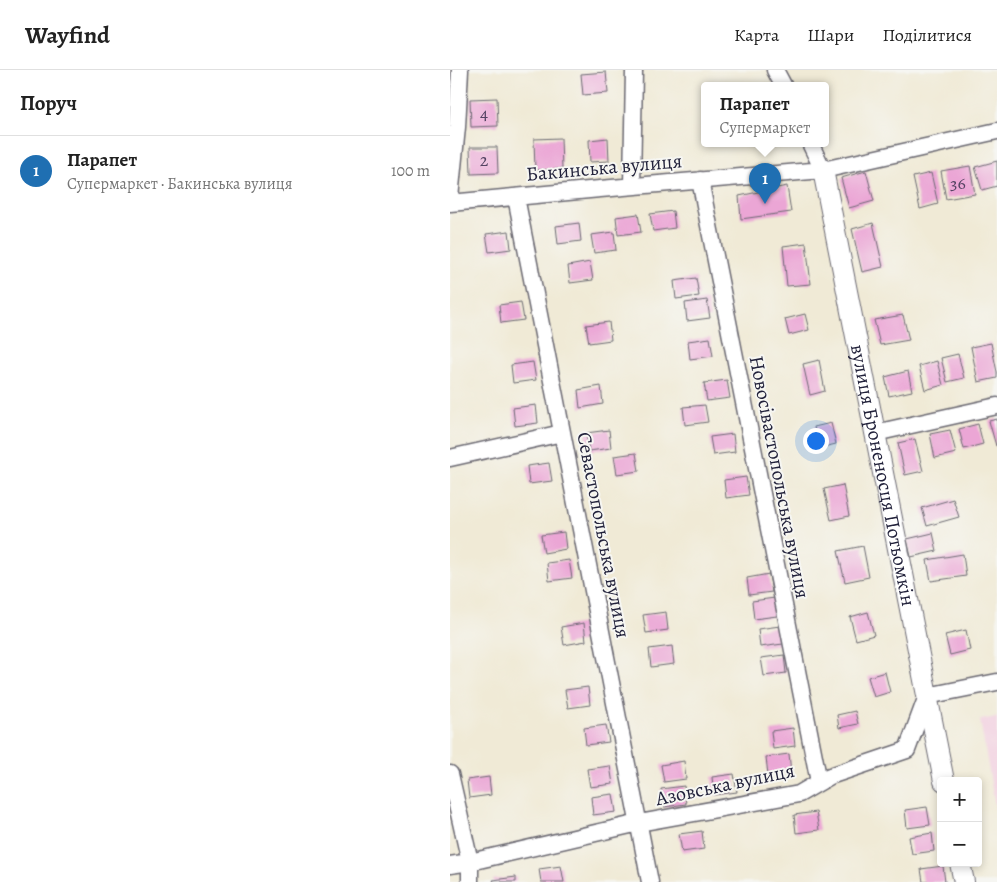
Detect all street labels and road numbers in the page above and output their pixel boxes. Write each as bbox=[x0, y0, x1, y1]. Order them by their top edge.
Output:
street label: Бакинська вулиця bbox=[525, 147, 683, 188]
street label: вулиця Броненосця Потьомкін bbox=[844, 342, 922, 608]
street label: Новосівастопольська вулиця bbox=[743, 353, 816, 601]
street label: Севастопольська вулиця bbox=[570, 430, 637, 640]
street label: Азовська вулиця bbox=[652, 757, 797, 813]

